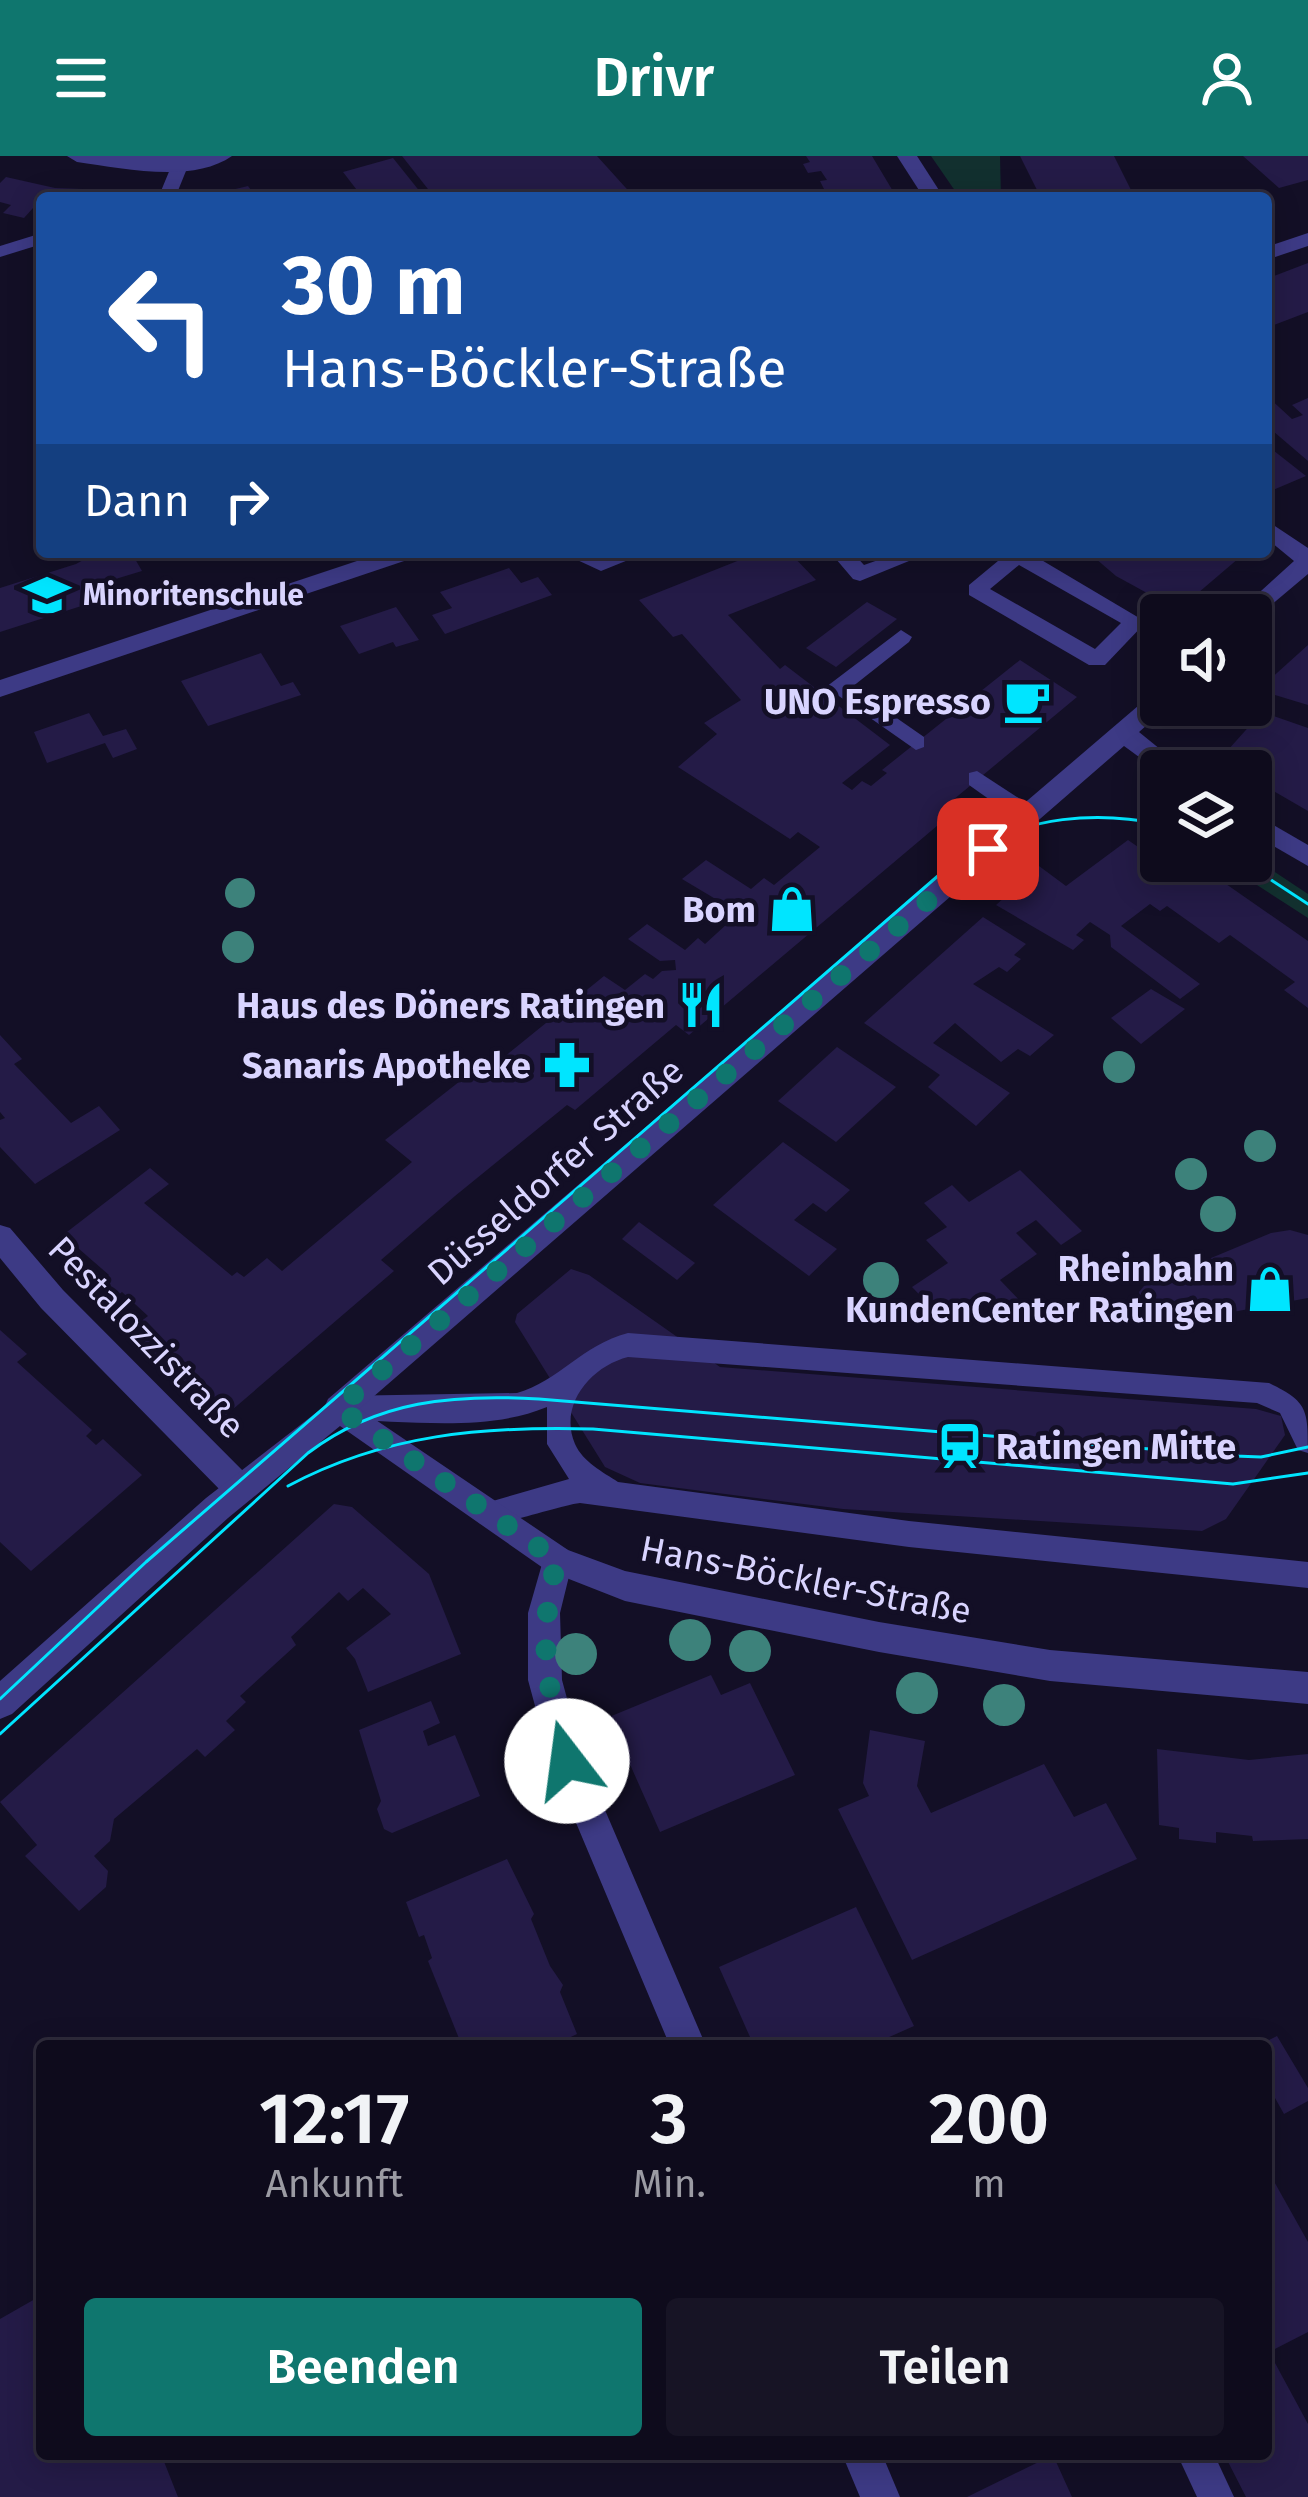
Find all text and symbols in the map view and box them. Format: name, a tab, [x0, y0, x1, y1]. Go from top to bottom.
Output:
icon: menu	[48, 45, 114, 111]
icon: person	[1194, 45, 1260, 111]
text: Drivr	[594, 46, 714, 110]
text: 30 m	[282, 235, 466, 336]
icon: left	[84, 240, 240, 396]
text: Hans-Böckler-Straße	[282, 337, 786, 401]
icon: right	[214, 468, 280, 534]
text: Dann	[84, 474, 190, 528]
school or university icon: Minoritenschule	[22, 570, 72, 620]
place label: Minoritenschule	[83, 577, 304, 613]
map controls	[1140, 594, 1272, 882]
button: sound	[1140, 594, 1272, 726]
cafe icon: UNO Espresso	[1002, 676, 1052, 726]
place label: UNO Espresso	[764, 680, 991, 724]
button: layers	[1140, 750, 1272, 882]
pin	[937, 798, 1039, 900]
icon: arrive	[955, 816, 1021, 882]
shop icon: Bom	[767, 884, 817, 934]
place label: Bom	[682, 888, 756, 932]
restaurant icon: Haus des Döners Ratingen	[676, 980, 726, 1030]
place label: Haus des Döners Ratingen	[236, 984, 665, 1028]
pharmacy icon: Sanaris Apotheke	[542, 1040, 592, 1090]
place label: Sanaris Apotheke	[242, 1044, 531, 1088]
street label: Düsseldorfer Straße	[419, 1049, 693, 1295]
street label: Pestalozzistraße	[39, 1227, 254, 1448]
place label: Rheinbahn KundenCenter Ratingen	[845, 1247, 1234, 1332]
shop icon: Rheinbahn KundenCenter Ratingen	[1245, 1264, 1295, 1314]
station icon: Ratingen Mitte	[935, 1421, 985, 1471]
place label: Ratingen Mitte	[996, 1425, 1236, 1469]
street label: Hans-Böckler-Straße	[637, 1526, 975, 1634]
position arrow	[504, 1698, 630, 1824]
text: 12:17	[259, 2076, 409, 2162]
text: 3	[651, 2076, 688, 2162]
text: 200	[929, 2076, 1049, 2162]
text: Ankunft	[265, 2161, 403, 2207]
text: Min.	[632, 2161, 706, 2207]
text: m	[972, 2161, 1006, 2207]
button: Beenden	[84, 2298, 642, 2436]
button: Teilen	[666, 2298, 1224, 2436]

